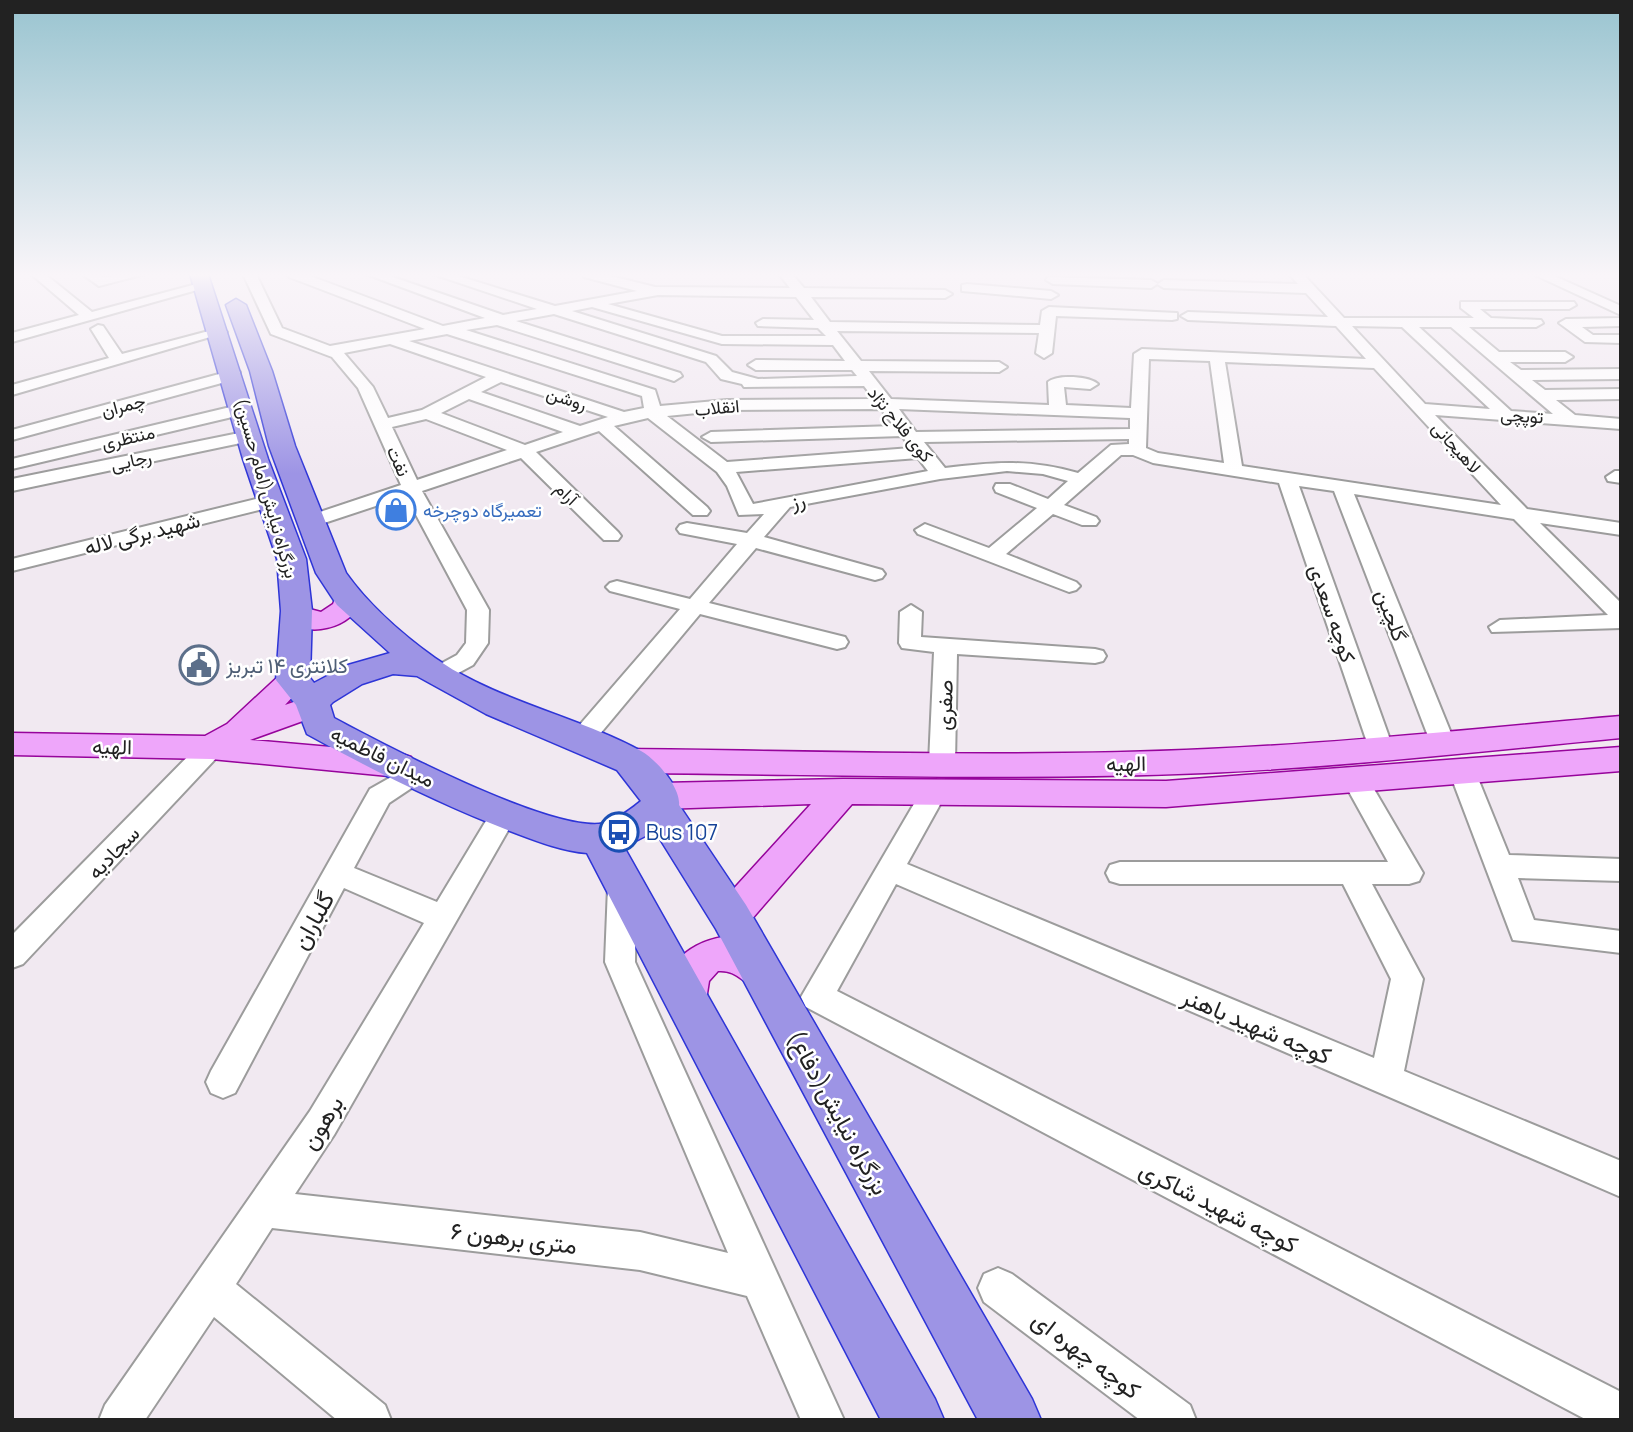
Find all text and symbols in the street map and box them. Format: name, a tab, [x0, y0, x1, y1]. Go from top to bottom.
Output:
street label: روشن	[544, 380, 590, 416]
street label: کوی فلاح نژاد	[862, 381, 939, 468]
street label: چمران	[98, 388, 148, 423]
street label: انقلاب	[694, 393, 740, 421]
street label: بزرگراه نیایش(امام حسین)	[229, 395, 304, 581]
street label: توپچی	[1500, 402, 1544, 429]
street label: لاهیجانی	[1427, 416, 1487, 478]
street label: منتظری	[99, 419, 157, 455]
street label: نفت	[382, 442, 416, 480]
street label: رجایی	[108, 444, 154, 476]
street label: آرام	[549, 476, 585, 512]
street label: رز	[787, 485, 808, 516]
shop icon: تعمیرگاه دوچرخه	[375, 489, 417, 531]
place label: تعمیرگاه دوچرخه	[423, 498, 542, 523]
street label: شهید برگی لاله	[81, 505, 203, 561]
street label: کوچه سعدی	[1302, 560, 1363, 666]
street label: گلچین	[1368, 585, 1415, 645]
public building icon: کلانتری ۱۴ تبریز	[178, 644, 220, 686]
place label: کلانتری ۱۴ تبریز	[225, 651, 348, 679]
street label: صفری	[929, 679, 959, 731]
street label: میدان فاطمیه	[326, 719, 440, 793]
street label: الهیه	[92, 732, 132, 760]
street label: الهیه	[1106, 749, 1146, 777]
bus stop icon: Bus 107	[598, 811, 640, 853]
place label: Bus 107	[646, 818, 718, 846]
street label: سجادیه	[81, 819, 145, 885]
street label: گلباران	[283, 885, 341, 955]
street label: کوچه شهید باهنر	[1176, 978, 1337, 1072]
street label: بزرگراه نیایش(دفاع)	[779, 1024, 898, 1201]
street label: برهون	[292, 1089, 350, 1155]
street label: کوچه شهید شاکری	[1134, 1152, 1304, 1261]
street label: ۶ متری برهون	[449, 1213, 579, 1261]
street label: کوچه چهره ای	[1025, 1302, 1148, 1407]

